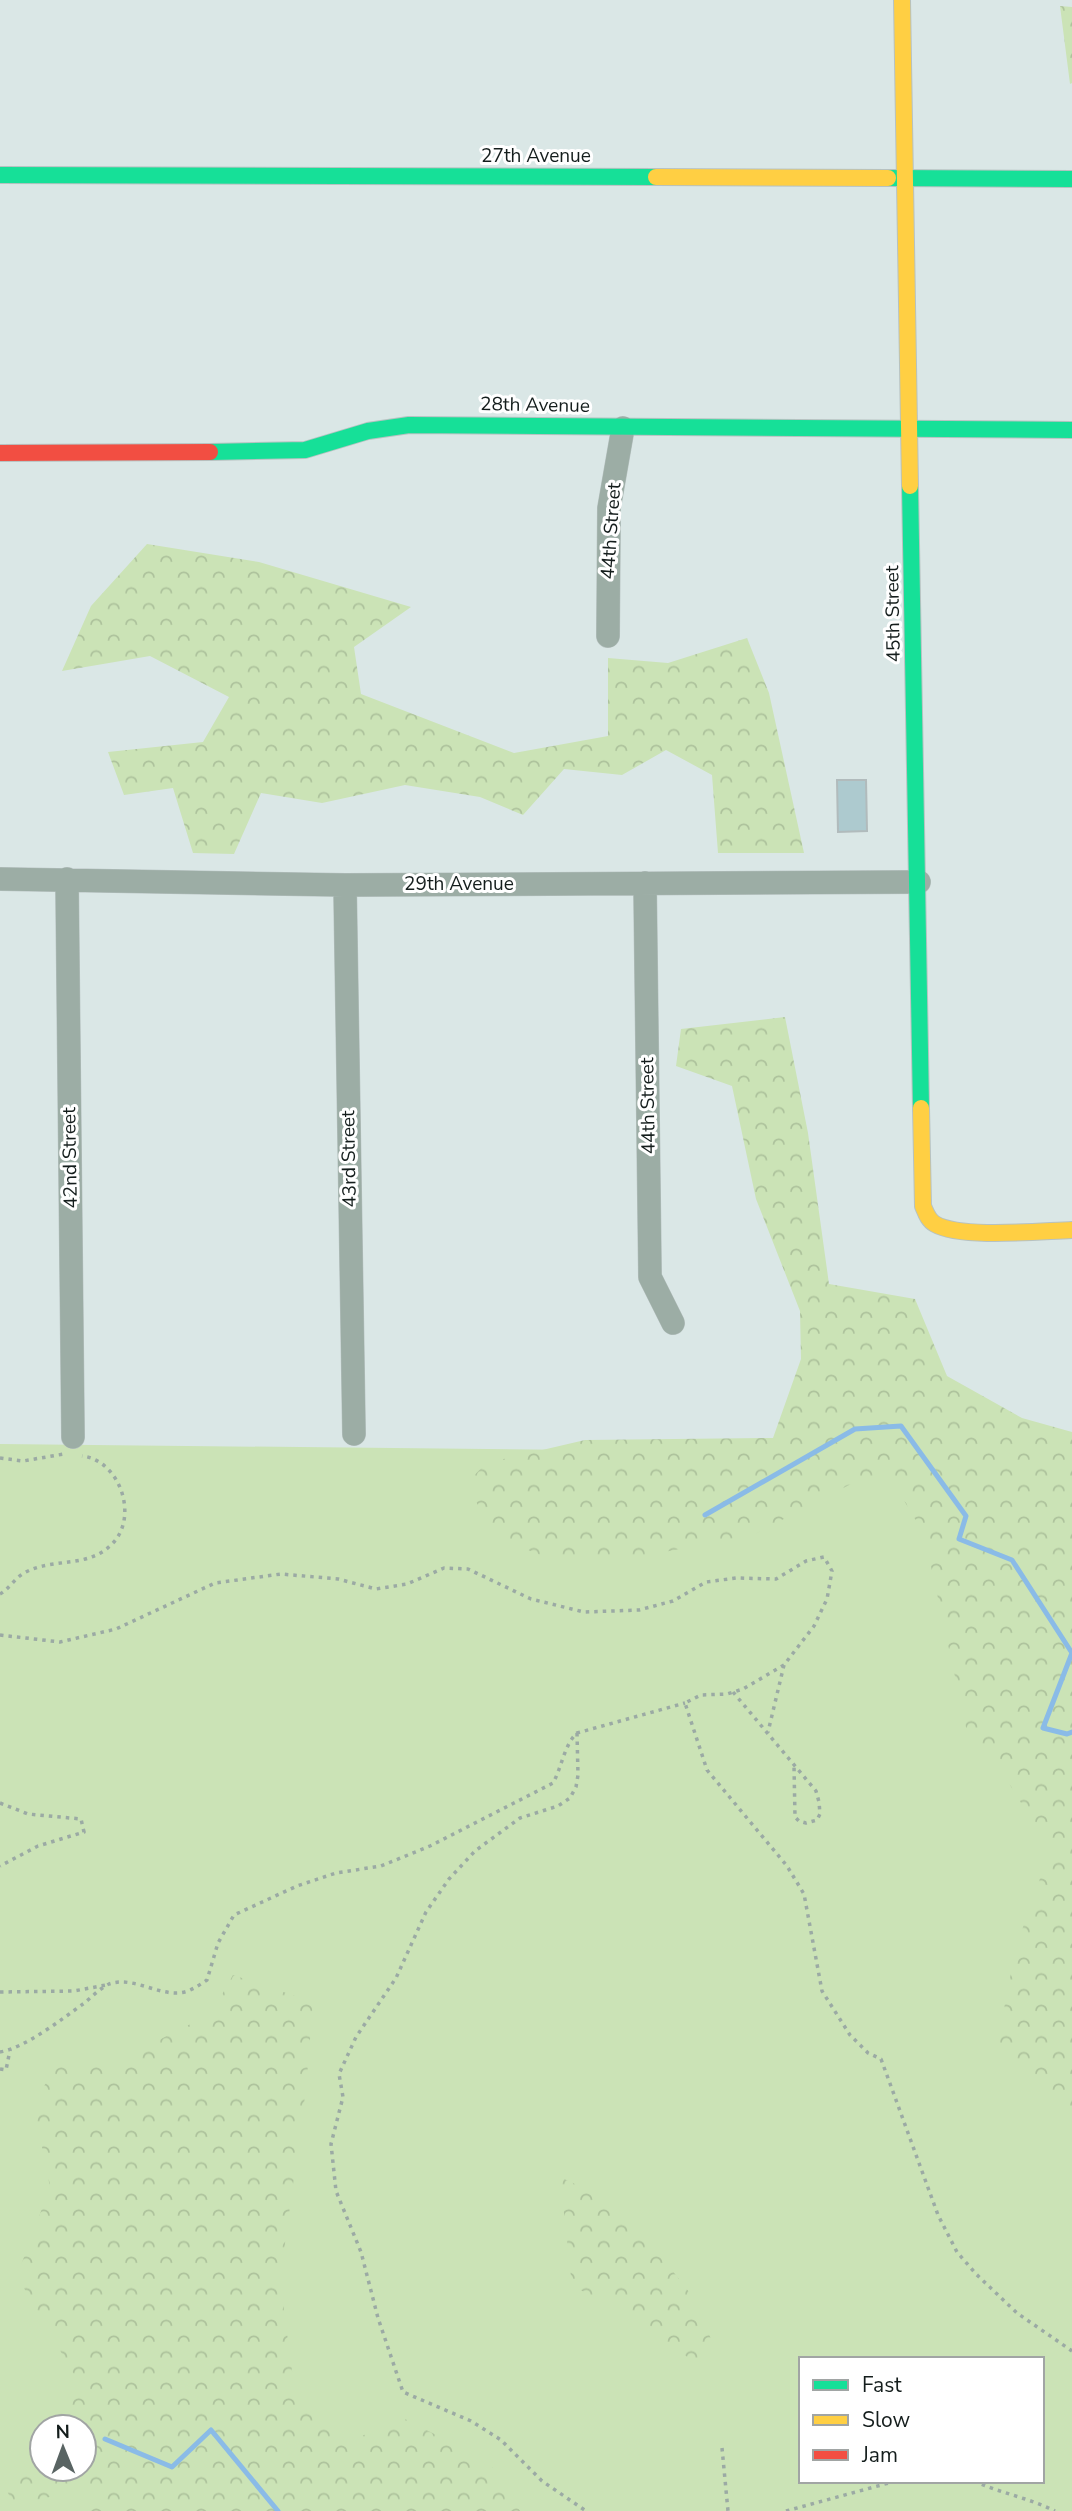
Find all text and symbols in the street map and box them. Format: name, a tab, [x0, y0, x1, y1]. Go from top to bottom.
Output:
street label: 27th Avenue	[481, 143, 591, 169]
street label: 28th Avenue	[480, 391, 590, 419]
street label: 44th Street	[595, 481, 627, 580]
street label: 45th Street	[879, 565, 907, 663]
street label: 29th Avenue	[404, 871, 514, 897]
street label: 44th Street	[634, 1057, 662, 1155]
street label: 42nd Street	[56, 1107, 84, 1209]
street label: 43rd Street	[335, 1110, 363, 1208]
legend	[799, 2357, 1044, 2483]
text: Fast	[862, 2371, 902, 2399]
text: Slow	[862, 2406, 911, 2434]
north arrow	[28, 2413, 98, 2483]
text: N	[55, 2419, 70, 2445]
text: Jam	[861, 2441, 898, 2469]

